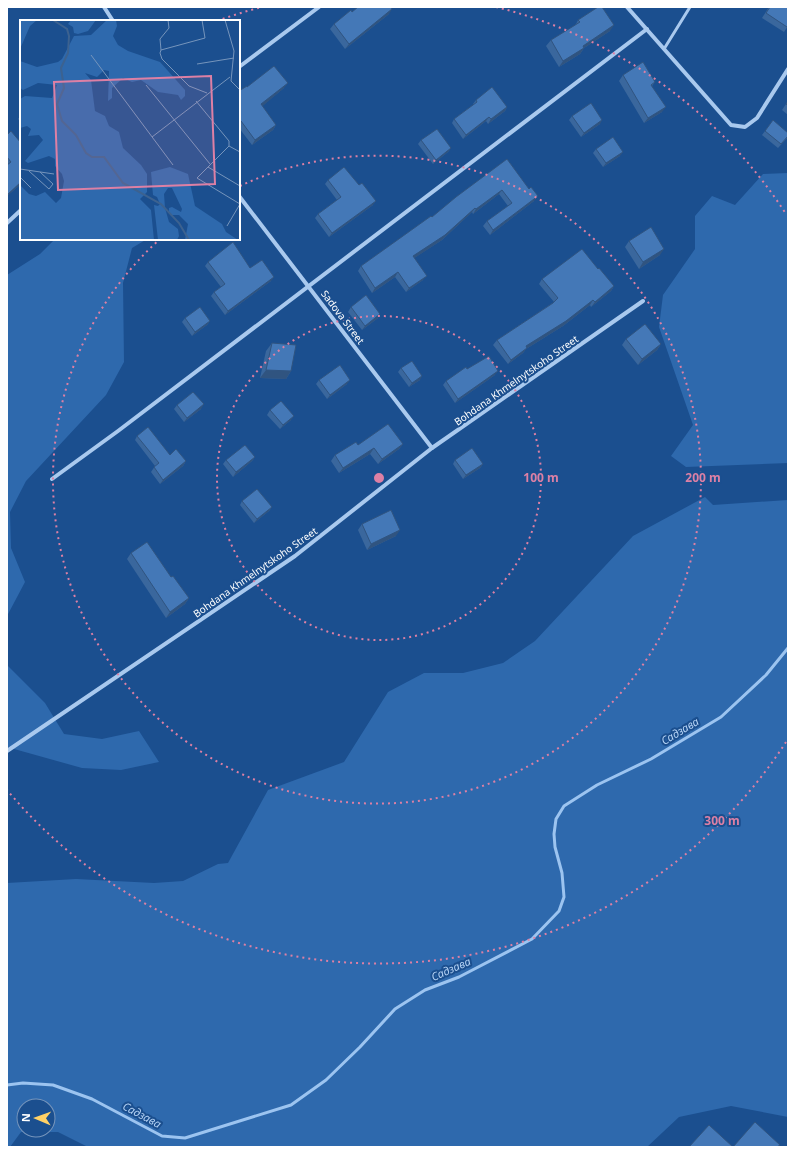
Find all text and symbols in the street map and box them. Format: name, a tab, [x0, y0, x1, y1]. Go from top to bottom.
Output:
inset map	[20, 20, 240, 240]
street label: Sadova Street	[318, 287, 368, 347]
street label: Bohdana Khmelnytskoho Street	[451, 331, 581, 428]
text: 100 m	[523, 469, 559, 486]
text: 200 m	[685, 469, 721, 486]
centre of rings	[372, 471, 386, 485]
street label: Bohdana Khmelnytskoho Street	[190, 523, 320, 620]
water label: Садзава	[658, 713, 701, 748]
text: 300 m	[704, 812, 740, 829]
water label: Садзава	[429, 953, 473, 984]
north arrow	[16, 1098, 56, 1138]
water label: Садзава	[120, 1098, 164, 1131]
text: N	[18, 1113, 33, 1122]

